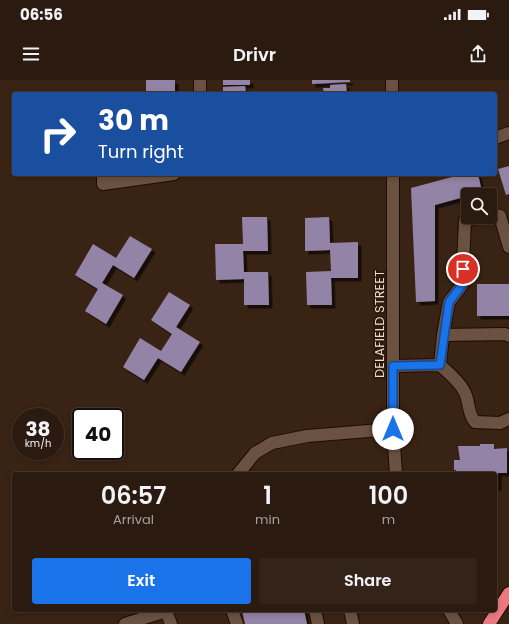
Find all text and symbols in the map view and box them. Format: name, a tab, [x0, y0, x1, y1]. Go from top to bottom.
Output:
text: 06:56	[20, 4, 63, 25]
text: Drivr	[233, 42, 276, 67]
icon: menu	[20, 43, 42, 65]
icon: share	[467, 43, 489, 65]
text: 30 m	[98, 101, 169, 140]
icon: right	[32, 108, 84, 160]
text: Turn right	[98, 139, 184, 164]
map controls	[461, 188, 497, 224]
button: search	[461, 188, 497, 224]
pin	[446, 252, 480, 286]
icon: arrive	[452, 258, 474, 280]
street label: DELAFIELD STREET	[370, 270, 389, 378]
speed limit sign: 40	[72, 408, 124, 460]
position arrow	[372, 408, 414, 450]
text: 38	[25, 415, 51, 443]
text: km/h	[25, 436, 51, 451]
text: 06:57	[101, 479, 166, 512]
text: 1	[263, 479, 272, 512]
text: 100	[369, 479, 408, 512]
text: Arrival	[113, 510, 154, 529]
text: min	[255, 510, 280, 529]
text: m	[382, 510, 395, 529]
button: Exit	[32, 558, 251, 604]
button: Share	[259, 558, 477, 604]

